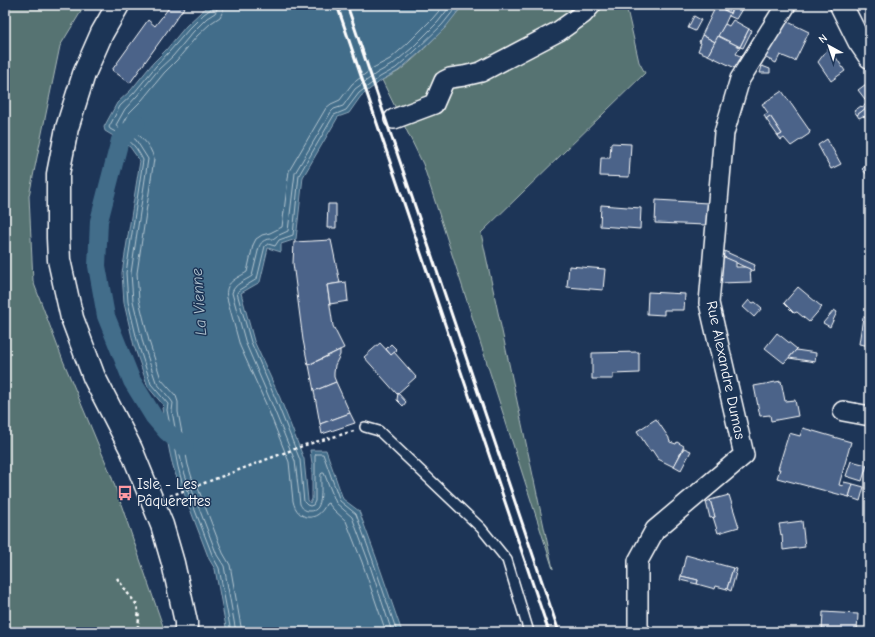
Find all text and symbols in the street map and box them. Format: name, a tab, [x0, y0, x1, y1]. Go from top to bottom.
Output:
north arrow	[809, 26, 849, 66]
text: N	[816, 31, 830, 46]
water label: La Vienne	[188, 268, 210, 336]
street label: Rue Alexandre Dumas	[703, 299, 749, 441]
place label: Isle - Les Pâquerettes	[137, 475, 211, 510]
bus stop icon: Isle - Les Pâquerettes	[116, 484, 134, 502]

